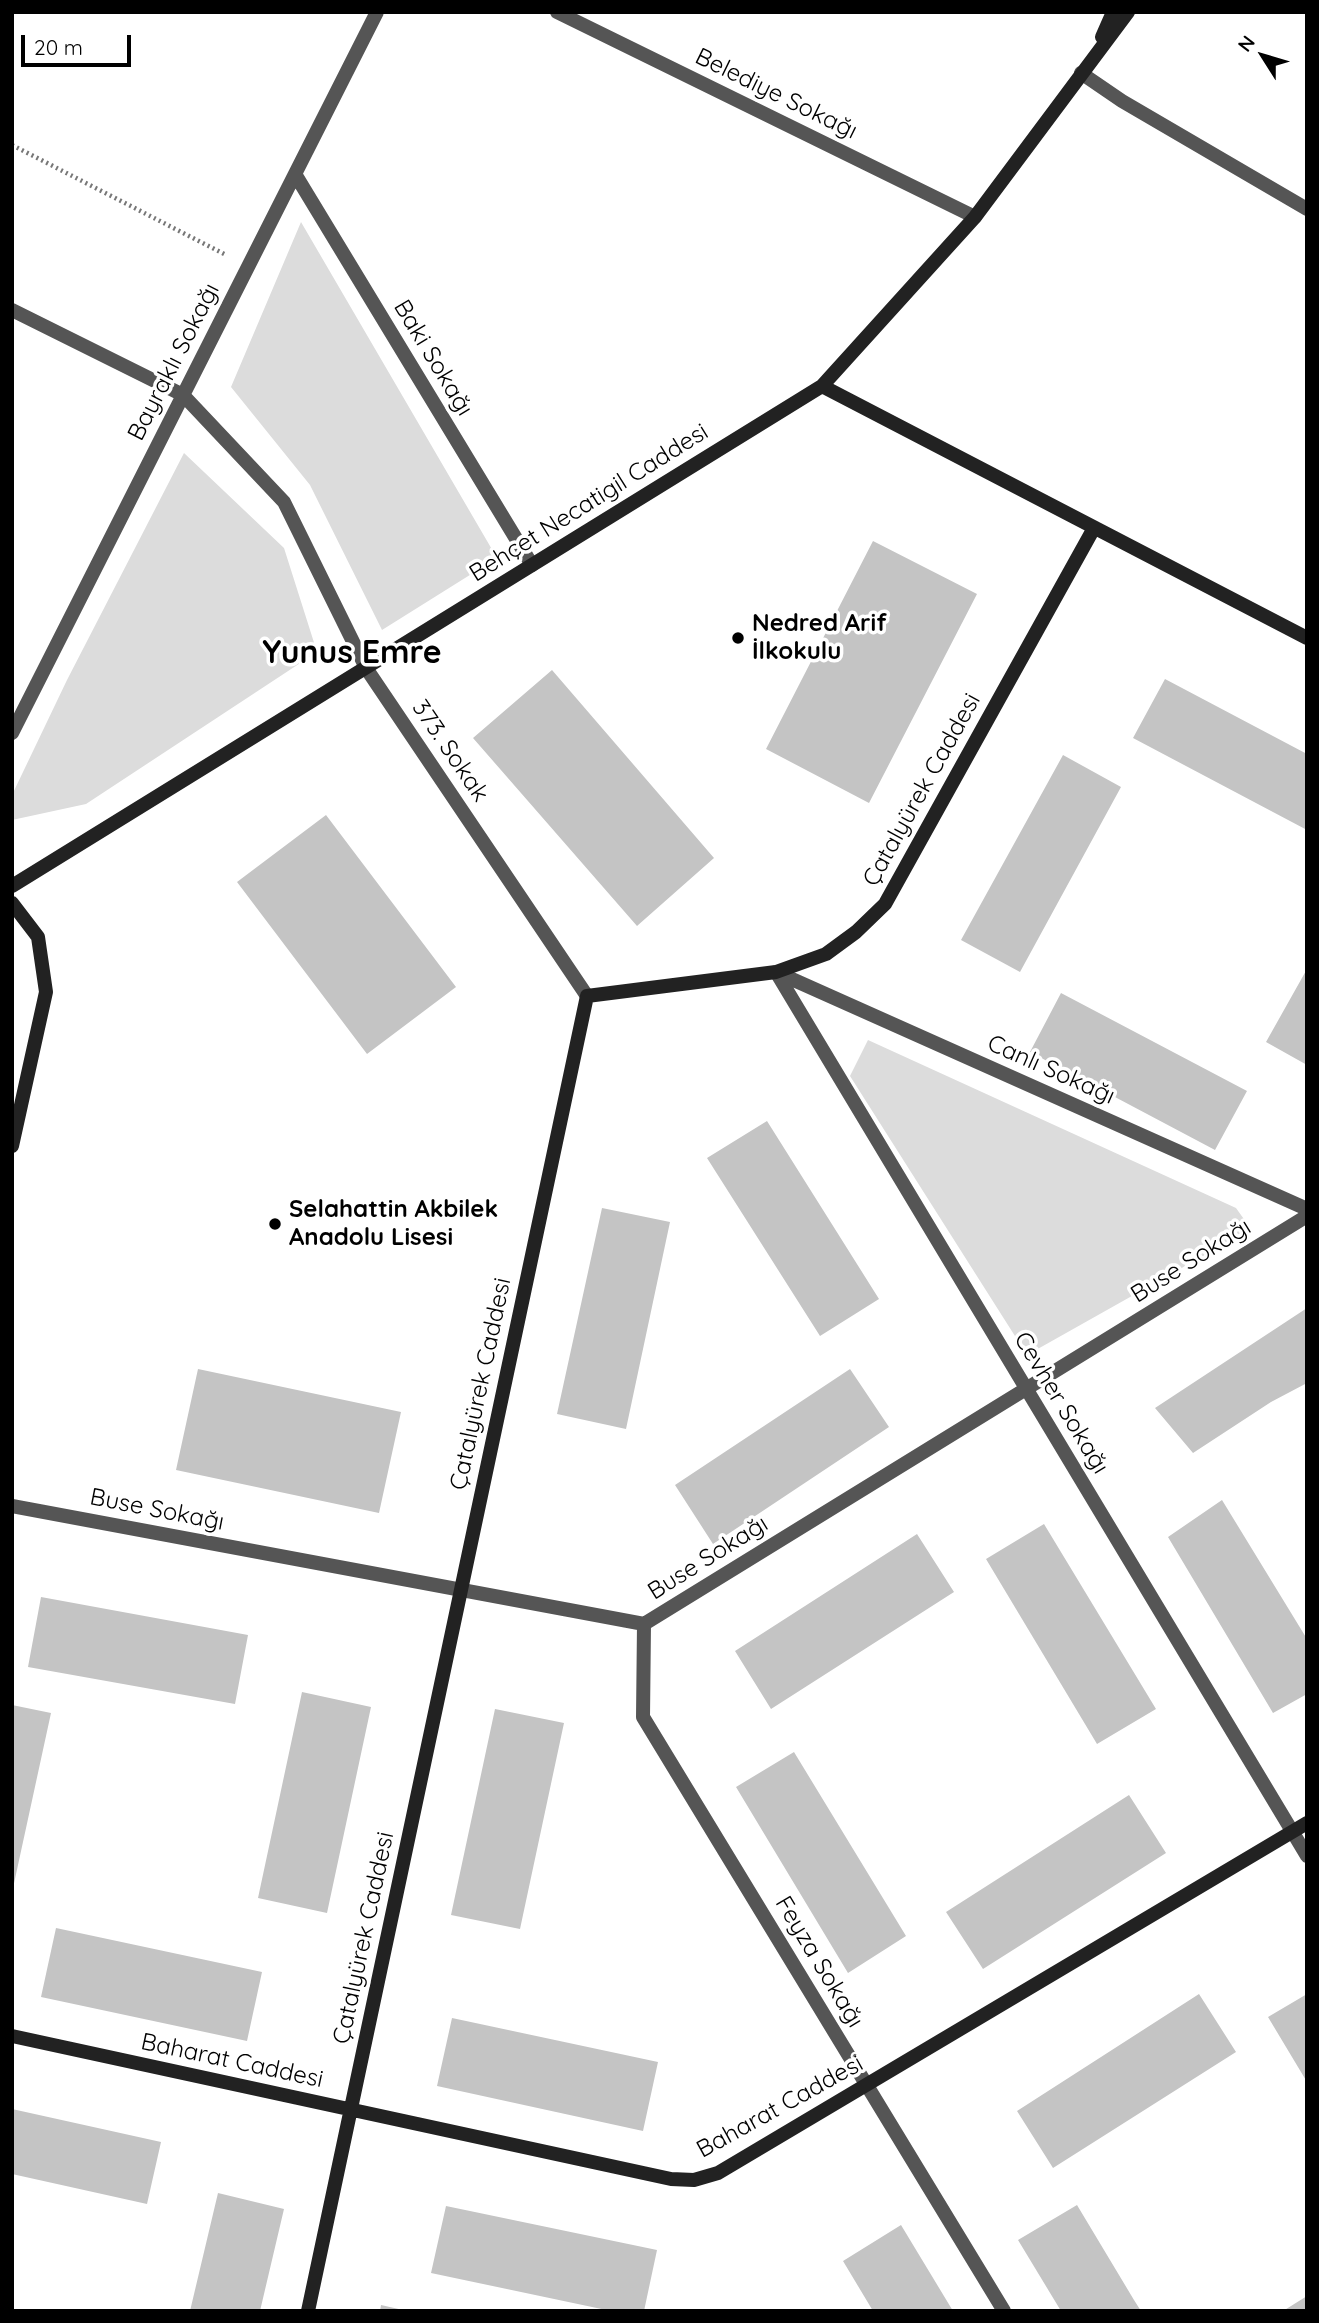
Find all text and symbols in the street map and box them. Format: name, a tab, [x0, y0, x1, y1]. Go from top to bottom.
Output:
scale bar	[24, 21, 135, 65]
north arrow	[1228, 21, 1298, 91]
text: N	[1232, 31, 1260, 56]
text: 20 m	[34, 34, 83, 60]
street label: Belediye Sokağı	[690, 42, 862, 146]
street label: Bayraklı Sokağı	[122, 279, 226, 445]
street label: Baki Sokağı	[387, 295, 479, 421]
street label: Behçet Necatigil Caddesi	[464, 418, 714, 588]
place label: Nedred Arif İlkokulu	[752, 610, 887, 666]
marker: Nedred Arif İlkokulu	[730, 630, 746, 646]
district label: Yunus Emre	[262, 634, 442, 672]
street label: Çatalyürek Caddesi	[857, 688, 987, 892]
street label: 373. Sokak	[405, 695, 495, 807]
street label: Canlı Sokağı	[983, 1029, 1119, 1111]
place label: Selahattin Akbilek Anadolu Lisesi	[289, 1196, 498, 1252]
street label: Buse Sokağı	[1126, 1213, 1256, 1309]
marker: Selahattin Akbilek Anadolu Lisesi	[267, 1216, 283, 1232]
street label: Çatalyürek Caddesi	[444, 1275, 518, 1493]
street label: Cevher Sokağı	[1007, 1327, 1115, 1479]
street label: Buse Sokağı	[87, 1483, 227, 1537]
street label: Buse Sokağı	[643, 1510, 773, 1606]
street label: Çatalyürek Caddesi	[327, 1829, 401, 2047]
street label: Feyza Sokağı	[768, 1891, 870, 2033]
street label: Baharat Caddesi	[138, 2028, 326, 2094]
street label: Baharat Caddesi	[692, 2049, 868, 2165]

